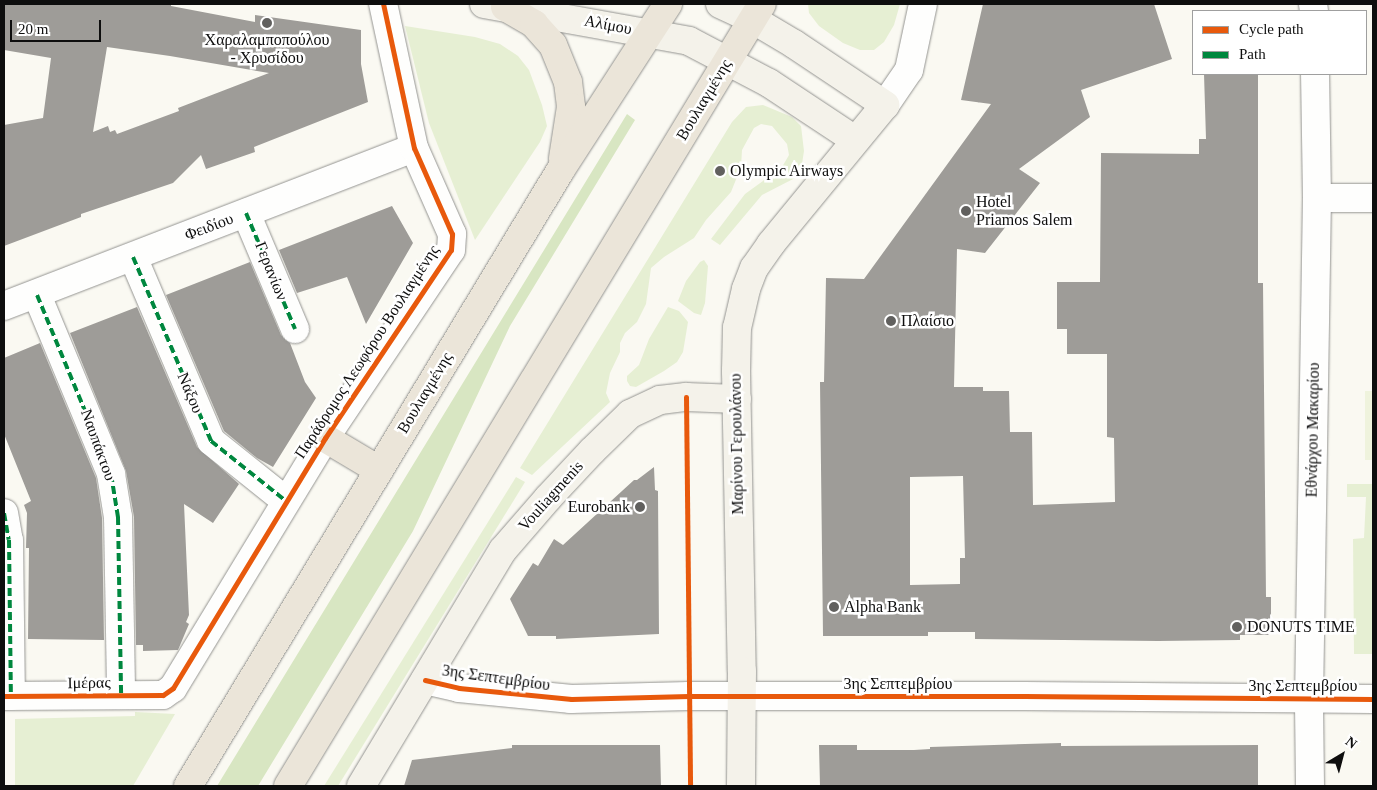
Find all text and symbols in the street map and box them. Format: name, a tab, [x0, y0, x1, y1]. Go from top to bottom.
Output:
scale bar	[12, 10, 104, 42]
legend	[1192, 10, 1367, 75]
street label: Αλίμου	[583, 11, 633, 39]
marker: Χαραλαμποπούλου - Χρυσίδου	[261, 17, 273, 29]
text: 20 m	[18, 21, 48, 37]
text: Cycle path	[1239, 21, 1304, 37]
place label: Χαραλαμποπούλου - Χρυσίδου	[205, 30, 329, 68]
text: Path	[1239, 46, 1266, 62]
street label: Βουλιαγμένης	[672, 56, 736, 144]
place label: Olympic Airways	[730, 161, 844, 181]
marker: Olympic Airways	[714, 165, 726, 177]
place label: Hotel Priamos Salem	[976, 192, 1072, 230]
marker: Hotel Priamos Salem	[960, 205, 972, 217]
street label: Φειδίου	[182, 209, 236, 245]
street label: Γερανίων	[251, 239, 291, 303]
street label: Παράδρομος Λεωφόρου Βουλιαγμένης	[290, 241, 444, 463]
place label: Πλαίσιο	[901, 311, 954, 331]
marker: Πλαίσιο	[885, 315, 897, 327]
street label: Βουλιαγμένης	[393, 349, 457, 437]
street label: Εθνάρχου Μακαρίου	[1302, 362, 1324, 498]
street label: Νάξου	[173, 370, 207, 416]
street label: Μαρίνου Γερουλάνου	[726, 373, 748, 515]
street label: Ναυπάκτου	[76, 407, 120, 483]
street label: Vouliagmenis	[515, 457, 587, 535]
place label: Eurobank	[568, 497, 630, 517]
marker: Eurobank	[634, 501, 646, 513]
place label: Alpha Bank	[844, 597, 921, 617]
marker: Alpha Bank	[828, 601, 840, 613]
place label: DONUTS TIME	[1247, 617, 1355, 637]
marker: DONUTS TIME	[1231, 621, 1243, 633]
street label: 3ης Σεπτεμβρίου	[441, 661, 551, 695]
street label: Ιμέρας	[67, 673, 111, 693]
street label: 3ης Σεπτεμβρίου	[844, 674, 952, 694]
street label: 3ης Σεπτεμβρίου	[1249, 676, 1357, 696]
north arrow	[1317, 730, 1367, 780]
text: N	[1343, 734, 1360, 752]

